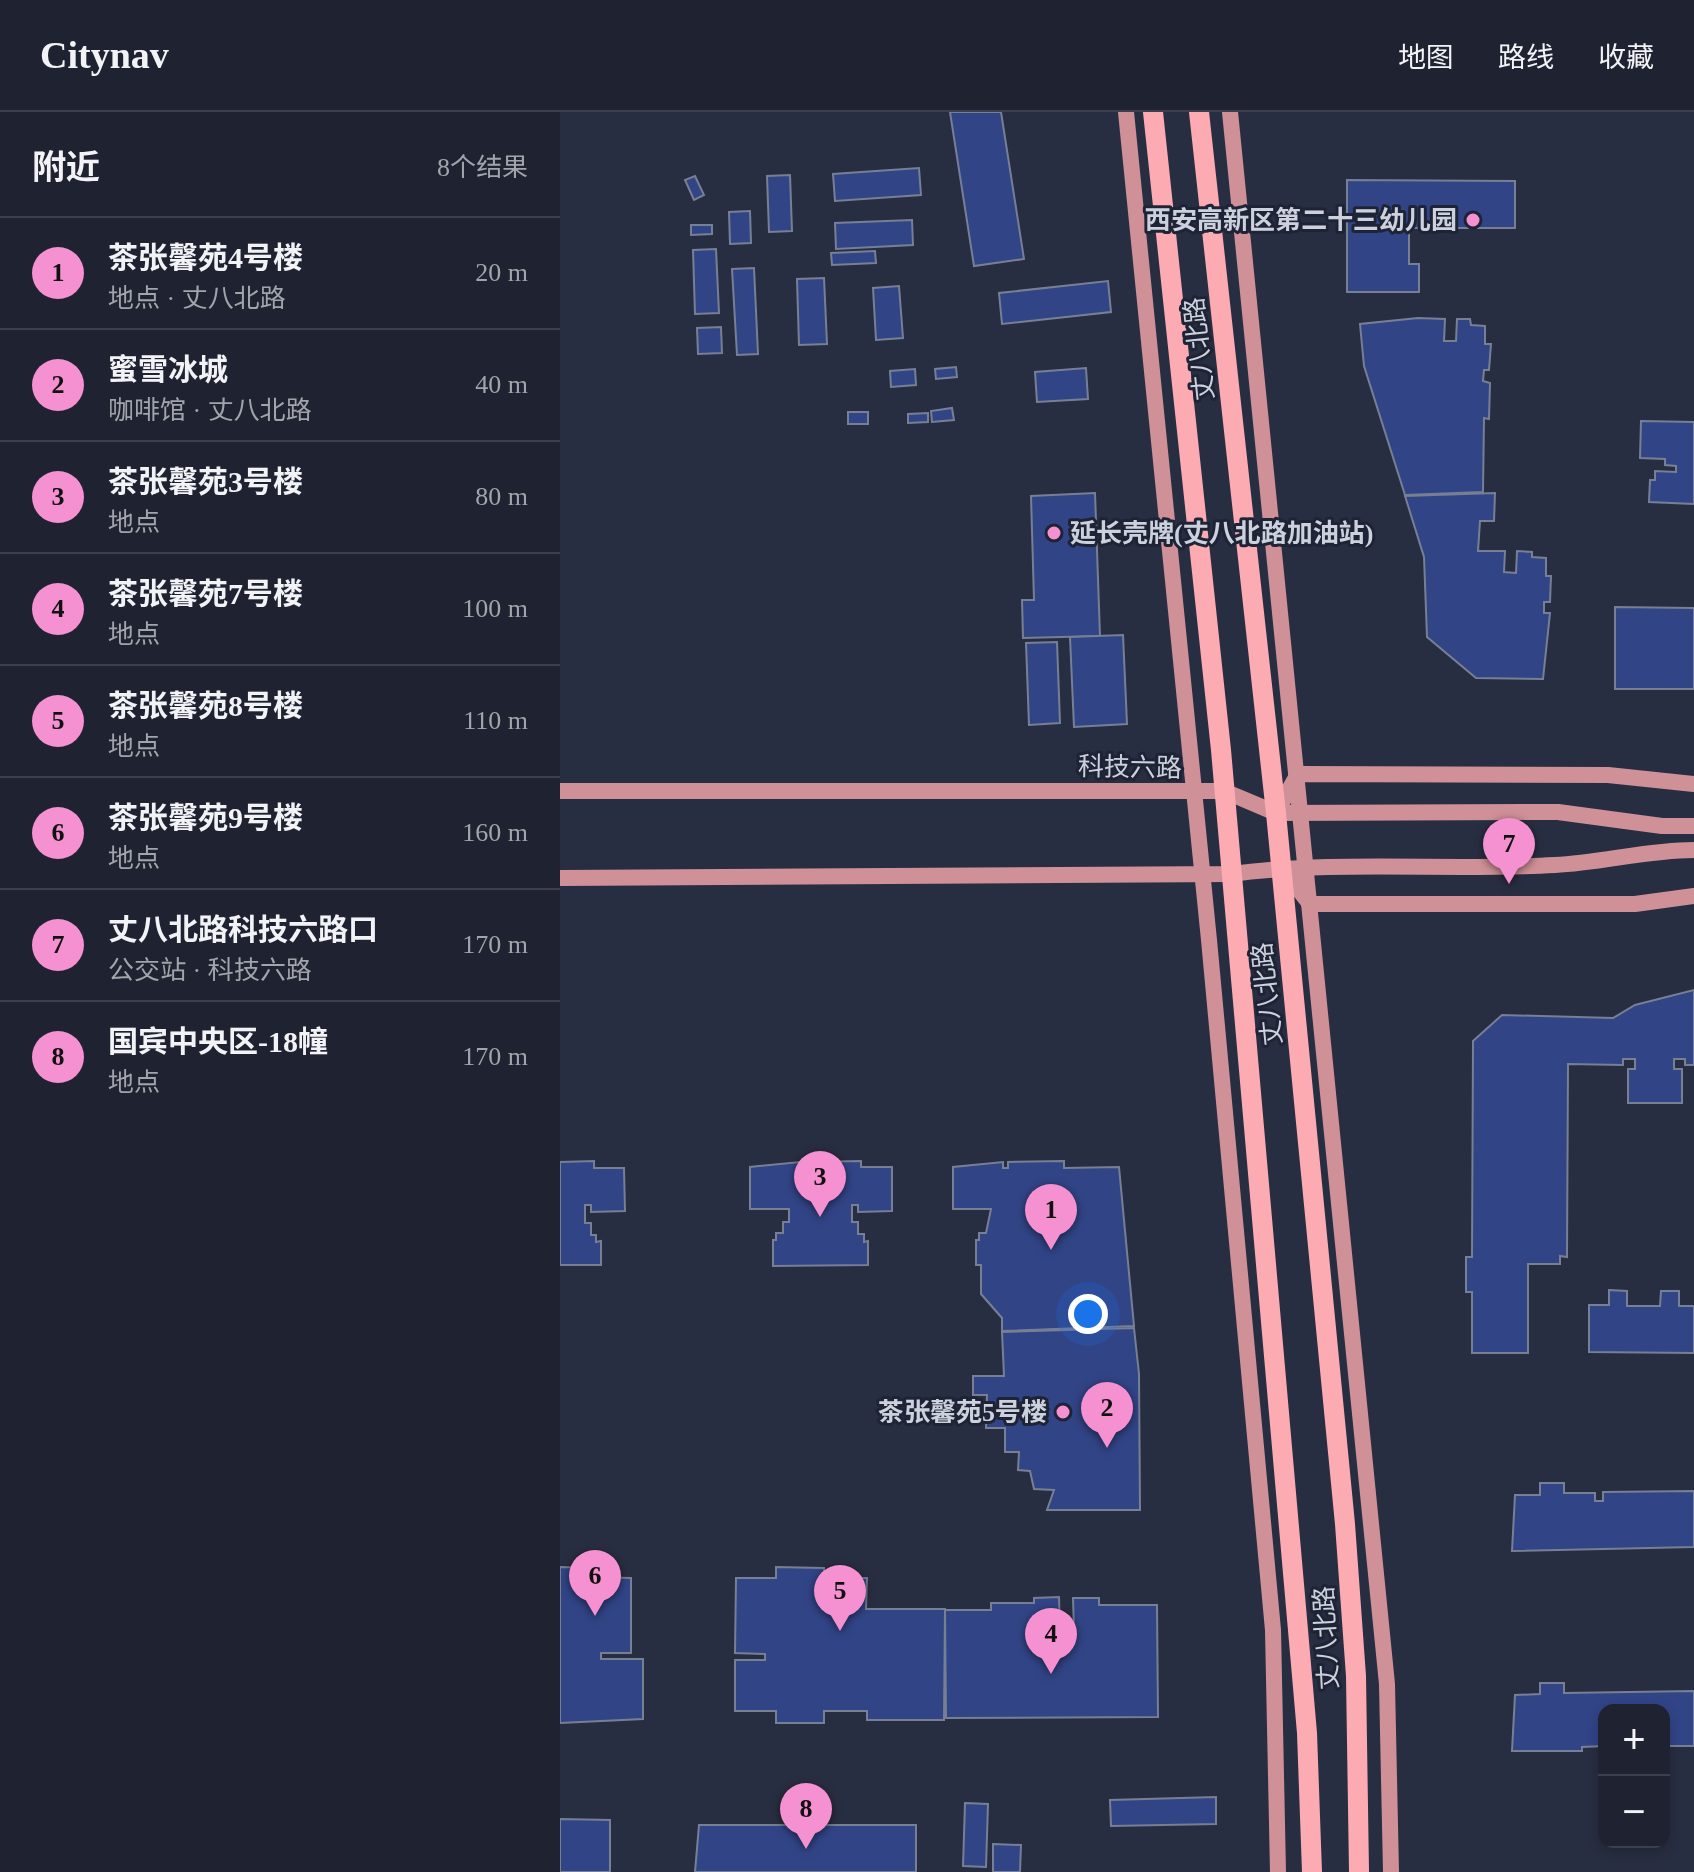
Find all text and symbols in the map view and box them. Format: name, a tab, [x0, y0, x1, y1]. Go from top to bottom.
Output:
text: Citynav	[40, 34, 169, 76]
text: 地图	[1398, 42, 1454, 73]
text: 路线	[1498, 42, 1554, 73]
text: 收藏	[1598, 42, 1654, 73]
text: 附近	[32, 149, 100, 186]
text: 8个结果	[437, 153, 528, 182]
place label: 西安高新区第二十三幼儿园	[1145, 206, 1457, 235]
marker: 西安高新区第二十三幼儿园	[1464, 211, 1482, 229]
text: 茶张馨苑4号楼	[108, 241, 303, 274]
text: 1	[52, 258, 65, 287]
text: 20 m	[475, 258, 528, 287]
text: 地点 · 丈八北路	[108, 284, 286, 313]
street label: 丈八北路	[1180, 296, 1219, 402]
text: 蜜雪冰城	[108, 353, 228, 386]
text: 2	[52, 370, 65, 399]
text: 40 m	[475, 370, 528, 399]
text: 咖啡馆 · 丈八北路	[108, 396, 312, 425]
text: 茶张馨苑3号楼	[108, 465, 303, 498]
text: 3	[52, 482, 65, 511]
text: 80 m	[475, 482, 528, 511]
text: 地点	[108, 508, 160, 537]
place label: 延长壳牌(丈八北路加油站)	[1070, 519, 1373, 548]
marker: 延长壳牌(丈八北路加油站)	[1045, 524, 1063, 542]
text: 茶张馨苑7号楼	[108, 577, 303, 610]
text: 4	[52, 594, 65, 623]
text: 100 m	[462, 594, 528, 623]
text: 地点	[108, 620, 160, 649]
text: 茶张馨苑8号楼	[108, 689, 303, 722]
text: 5	[52, 706, 65, 735]
text: 110 m	[463, 706, 528, 735]
text: 地点	[108, 732, 160, 761]
street label: 科技六路	[1078, 752, 1182, 783]
text: 茶张馨苑9号楼	[108, 801, 303, 834]
text: 6	[52, 818, 65, 847]
text: 160 m	[462, 818, 528, 847]
pin: 7	[1483, 818, 1535, 884]
text: 地点	[108, 844, 160, 873]
text: 丈八北路科技六路口	[108, 913, 378, 946]
text: 7	[52, 930, 65, 959]
text: 170 m	[462, 930, 528, 959]
street label: 丈八北路	[1248, 941, 1287, 1047]
text: 公交站 · 科技六路	[108, 956, 312, 985]
text: 国宾中央区-18幢	[108, 1025, 328, 1058]
text: 8	[52, 1042, 65, 1071]
text: 170 m	[462, 1042, 528, 1071]
text: 地点	[108, 1068, 160, 1097]
pin: 3	[794, 1151, 846, 1217]
pin: 1	[1025, 1184, 1077, 1250]
your location	[1068, 1294, 1108, 1334]
pin: 2	[1081, 1382, 1133, 1448]
place label: 茶张馨苑5号楼	[878, 1398, 1047, 1427]
marker: 茶张馨苑5号楼	[1054, 1403, 1072, 1421]
pin: 6	[569, 1550, 621, 1616]
pin: 5	[814, 1565, 866, 1631]
street label: 丈八北路	[1309, 1585, 1344, 1691]
pin: 4	[1025, 1608, 1077, 1674]
map controls	[1598, 1704, 1670, 1848]
button: +	[1598, 1704, 1670, 1776]
button: −	[1598, 1776, 1670, 1848]
pin: 8	[780, 1783, 832, 1849]

